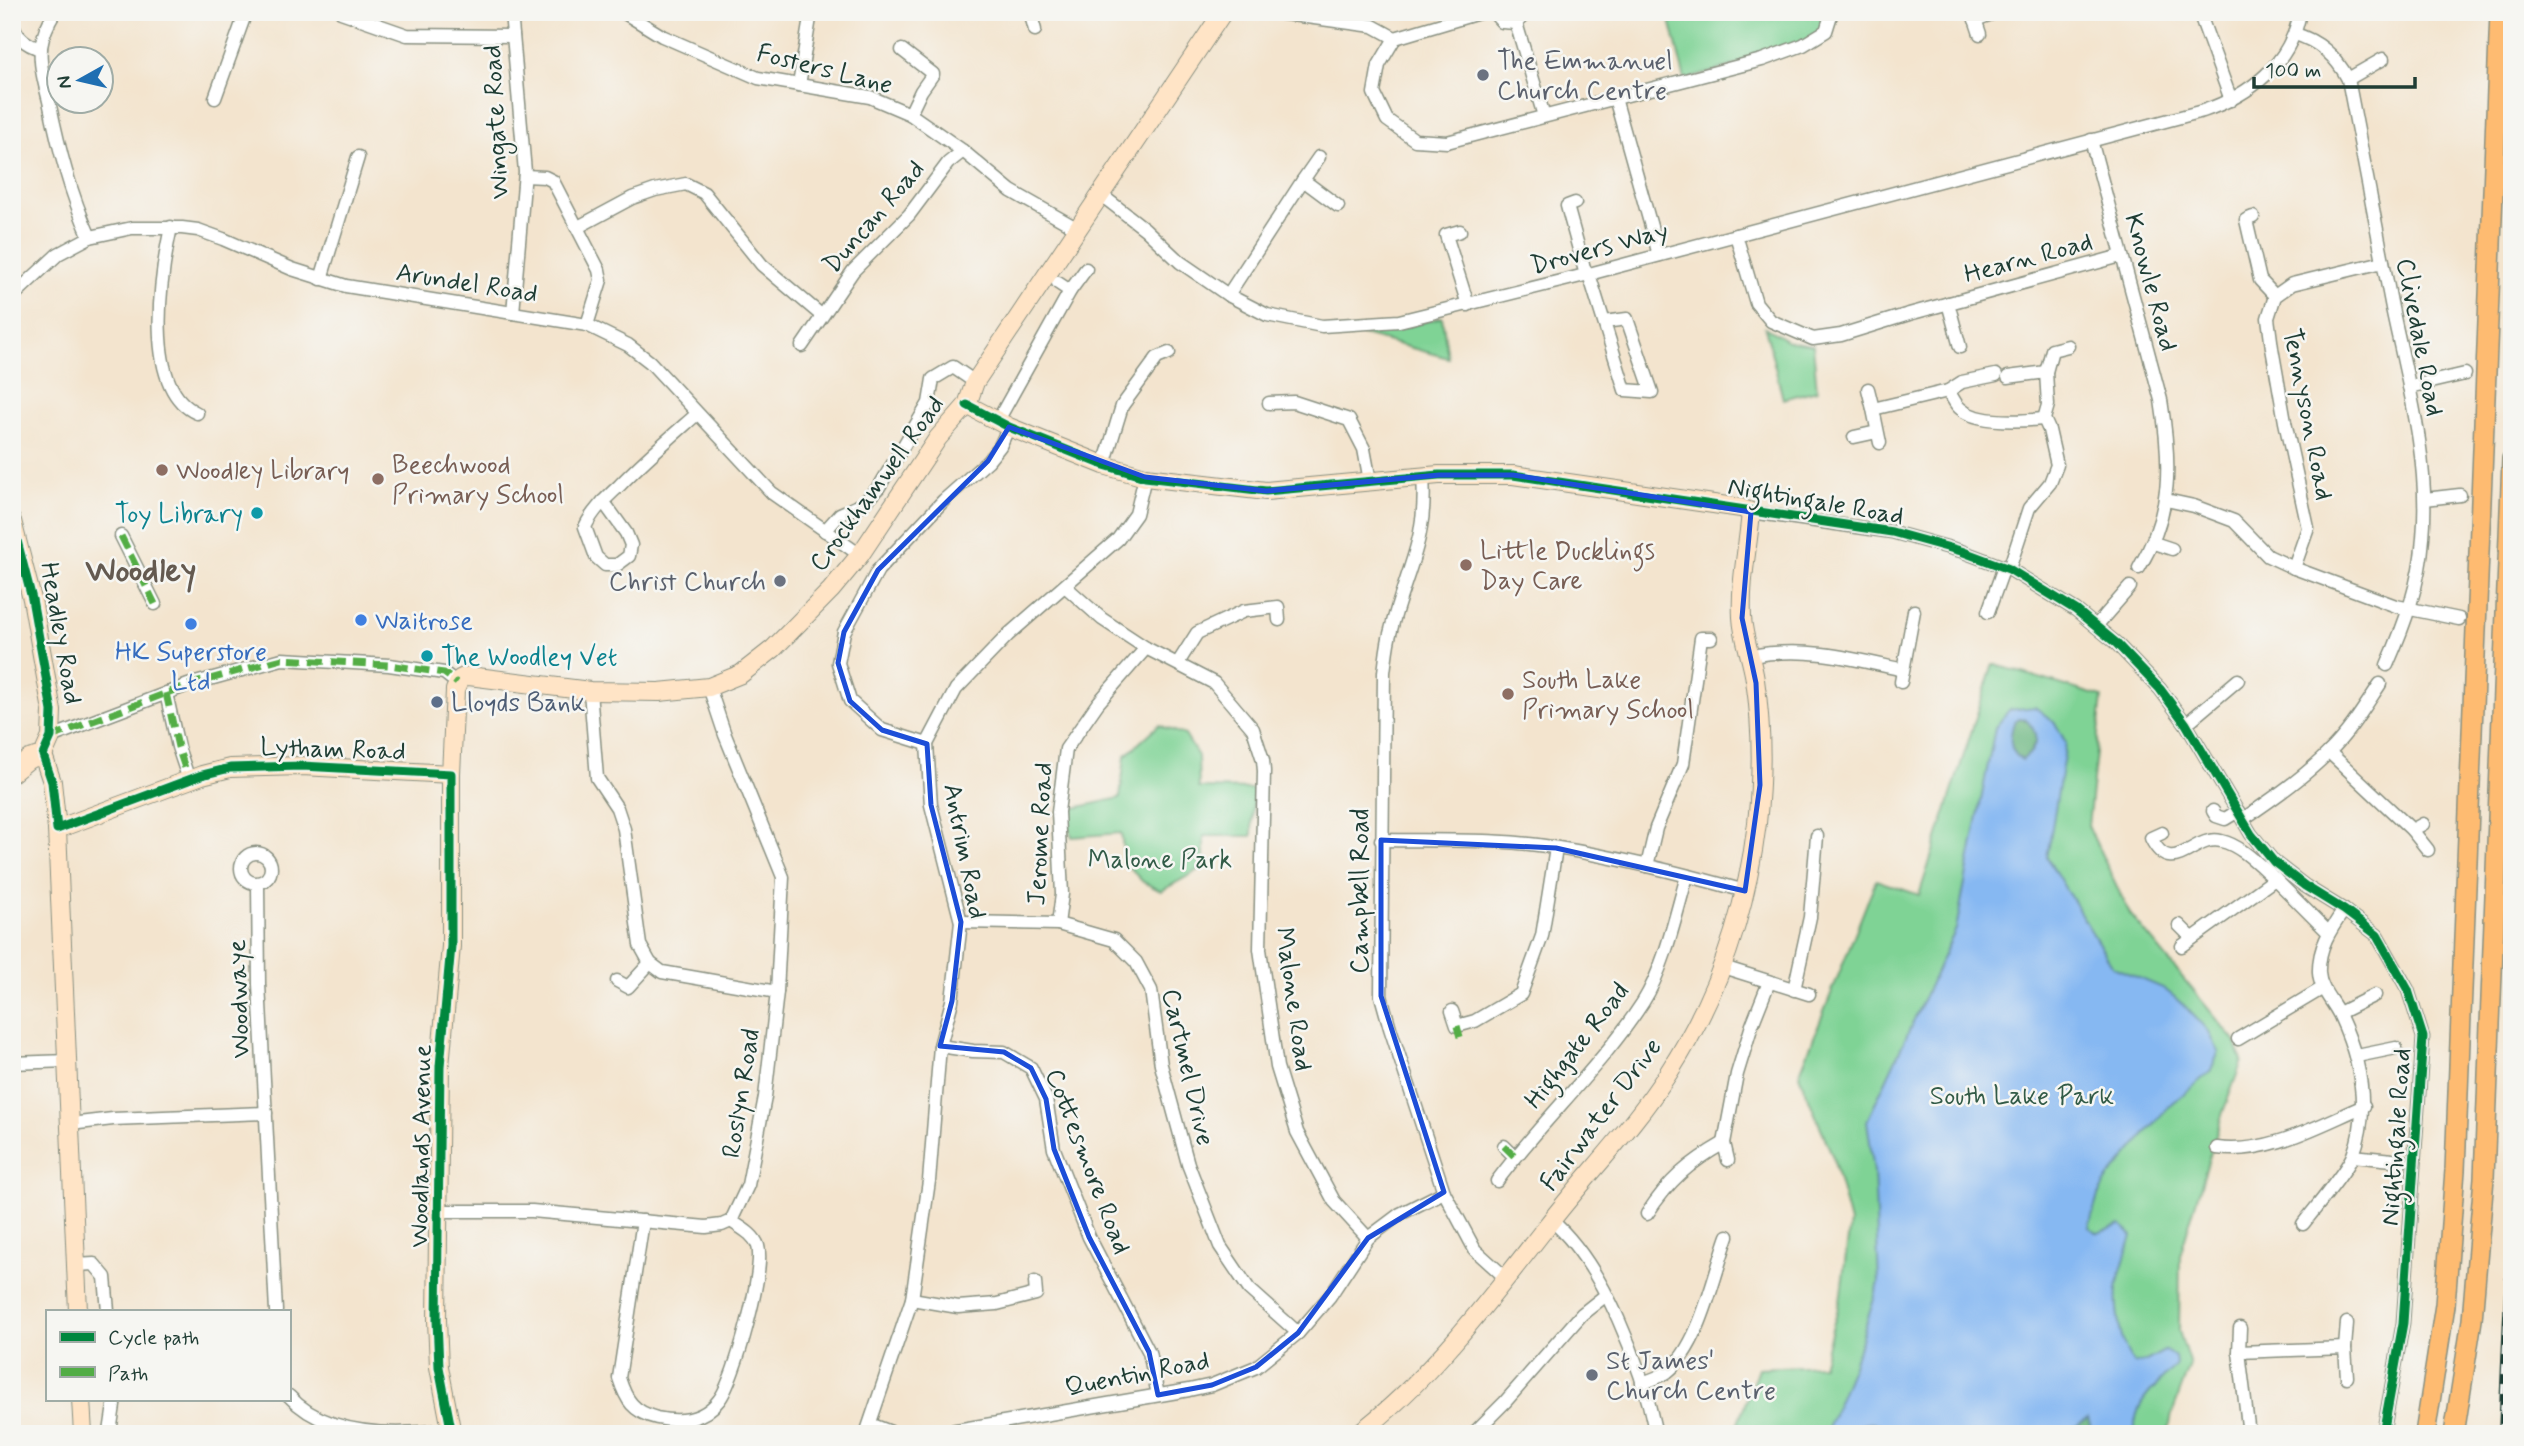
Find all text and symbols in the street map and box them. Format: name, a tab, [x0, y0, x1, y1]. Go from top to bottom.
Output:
street label: Fosters Lane	[753, 37, 896, 103]
street label: Wingate Road	[476, 44, 520, 200]
place label: The Emmanuel Church Centre	[1497, 45, 1673, 109]
north arrow	[46, 46, 116, 116]
scale bar	[2254, 46, 2416, 90]
text: 100 m	[2265, 57, 2321, 85]
marker: The Emmanuel Church Centre	[1475, 67, 1491, 83]
text: N	[51, 74, 78, 90]
street label: Duncan Road	[816, 153, 933, 281]
street label: Knowle Road	[2115, 210, 2185, 355]
street label: Drovers Way	[1527, 214, 1672, 284]
street label: Hearn Road	[1961, 225, 2096, 292]
street label: Clivedale Road	[2387, 255, 2451, 419]
street label: Arundel Road	[393, 256, 540, 312]
street label: Tennyson Road	[2274, 326, 2340, 503]
street label: Crockhamwell Road	[802, 389, 953, 579]
place label: Beechwood Primary School	[392, 449, 564, 513]
place label: Woodley Library	[176, 455, 349, 489]
marker: Woodley Library	[154, 462, 170, 478]
street label: Nightingale Road	[1724, 470, 1906, 537]
marker: Beechwood Primary School	[370, 471, 386, 487]
place label: Toy Library	[115, 498, 243, 532]
marker: Toy Library	[249, 505, 265, 521]
place label: Little Ducklings Day Care	[1480, 535, 1655, 599]
district label: Woodley	[86, 550, 196, 594]
marker: Little Ducklings Day Care	[1458, 557, 1474, 573]
street label: Headley Road	[31, 560, 89, 707]
place label: Christ Church	[609, 566, 766, 600]
marker: Christ Church	[772, 573, 788, 589]
place label: Waitrose	[375, 605, 473, 639]
marker: Waitrose	[353, 612, 369, 628]
marker: HK Superstore Ltd	[183, 616, 199, 632]
place label: HK Superstore Ltd	[115, 636, 267, 700]
place label: The Woodley Vet	[441, 641, 618, 675]
marker: The Woodley Vet	[419, 648, 435, 664]
place label: South Lake Primary School	[1522, 664, 1694, 728]
marker: South Lake Primary School	[1500, 686, 1516, 702]
place label: Lloyds Bank	[451, 687, 586, 721]
marker: Lloyds Bank	[429, 694, 445, 710]
street label: Lytham Road	[260, 730, 406, 770]
street label: Jerome Road	[1020, 762, 1062, 907]
street label: Antrim Road	[934, 781, 994, 922]
street label: Campbell Road	[1344, 808, 1378, 974]
park label: Malone Park	[1088, 844, 1232, 878]
street label: Malone Road	[1266, 925, 1320, 1073]
street label: Woodwaye	[221, 939, 259, 1059]
street label: Highgate Road	[1517, 976, 1640, 1118]
street label: Cartmel Drive	[1152, 986, 1222, 1149]
street label: Roslyn Road	[715, 1026, 769, 1160]
street label: Fairwater Drive	[1533, 1032, 1670, 1199]
street label: Woodlands Avenue	[403, 1044, 441, 1248]
street label: Nightingale Road	[2374, 1047, 2423, 1227]
street label: Cottesmore Road	[1036, 1064, 1138, 1259]
park label: South Lake Park	[1930, 1080, 2115, 1114]
legend	[46, 1310, 290, 1400]
text: Cycle path	[108, 1324, 199, 1352]
street label: Quentin Road	[1062, 1344, 1213, 1406]
place label: St James' Church Centre	[1606, 1345, 1776, 1409]
text: Path	[108, 1360, 148, 1388]
marker: St James' Church Centre	[1584, 1367, 1600, 1383]

